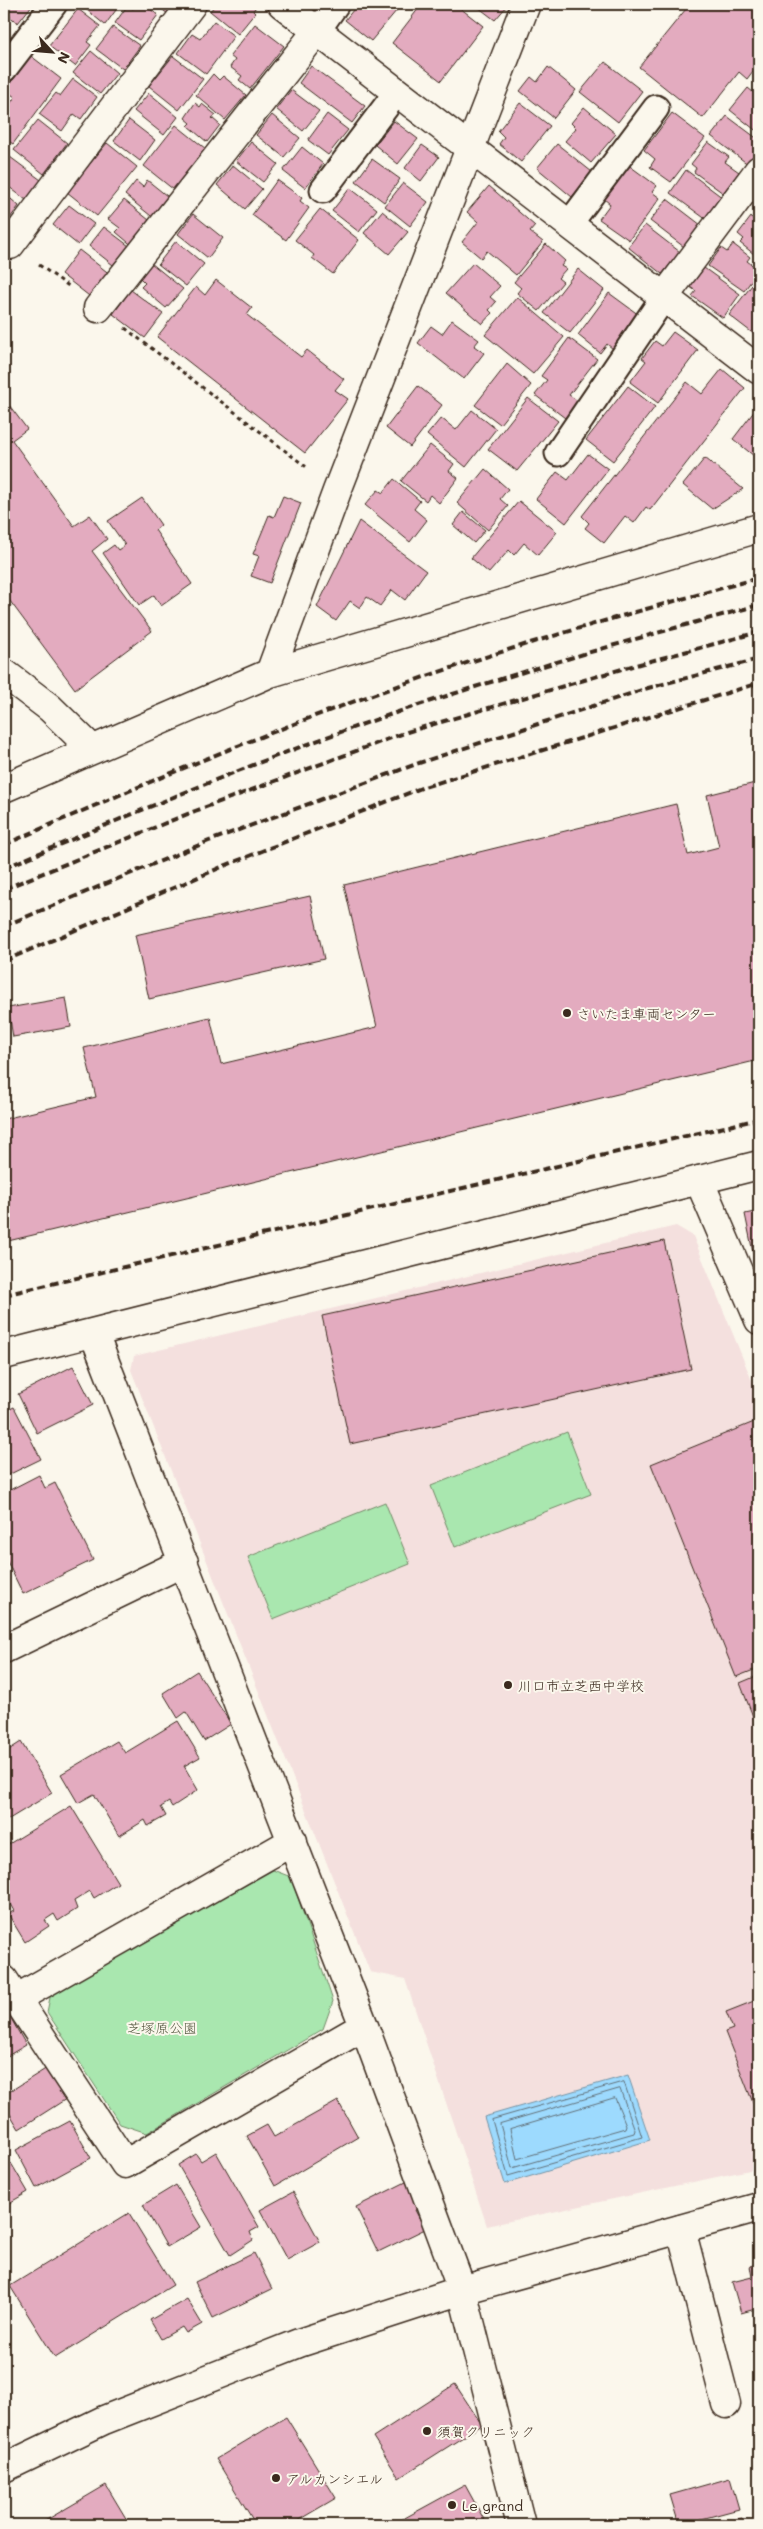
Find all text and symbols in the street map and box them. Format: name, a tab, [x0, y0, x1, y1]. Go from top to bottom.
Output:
north arrow	[28, 28, 78, 78]
text: N	[53, 49, 75, 67]
place label: さいたま車両センター	[577, 1004, 716, 1023]
marker: さいたま車両センター	[561, 1007, 573, 1019]
place label: 川口市立芝西中学校	[518, 1676, 644, 1695]
marker: 川口市立芝西中学校	[502, 1679, 514, 1691]
park label: 芝塚原公園	[127, 2018, 197, 2037]
place label: 須賀クリニック	[437, 2422, 535, 2441]
marker: 須賀クリニック	[421, 2425, 433, 2437]
place label: アルカンシエル	[286, 2469, 383, 2488]
marker: アルカンシエル	[270, 2472, 282, 2484]
place label: Le grand	[462, 2496, 523, 2515]
marker: Le grand	[446, 2499, 458, 2511]

